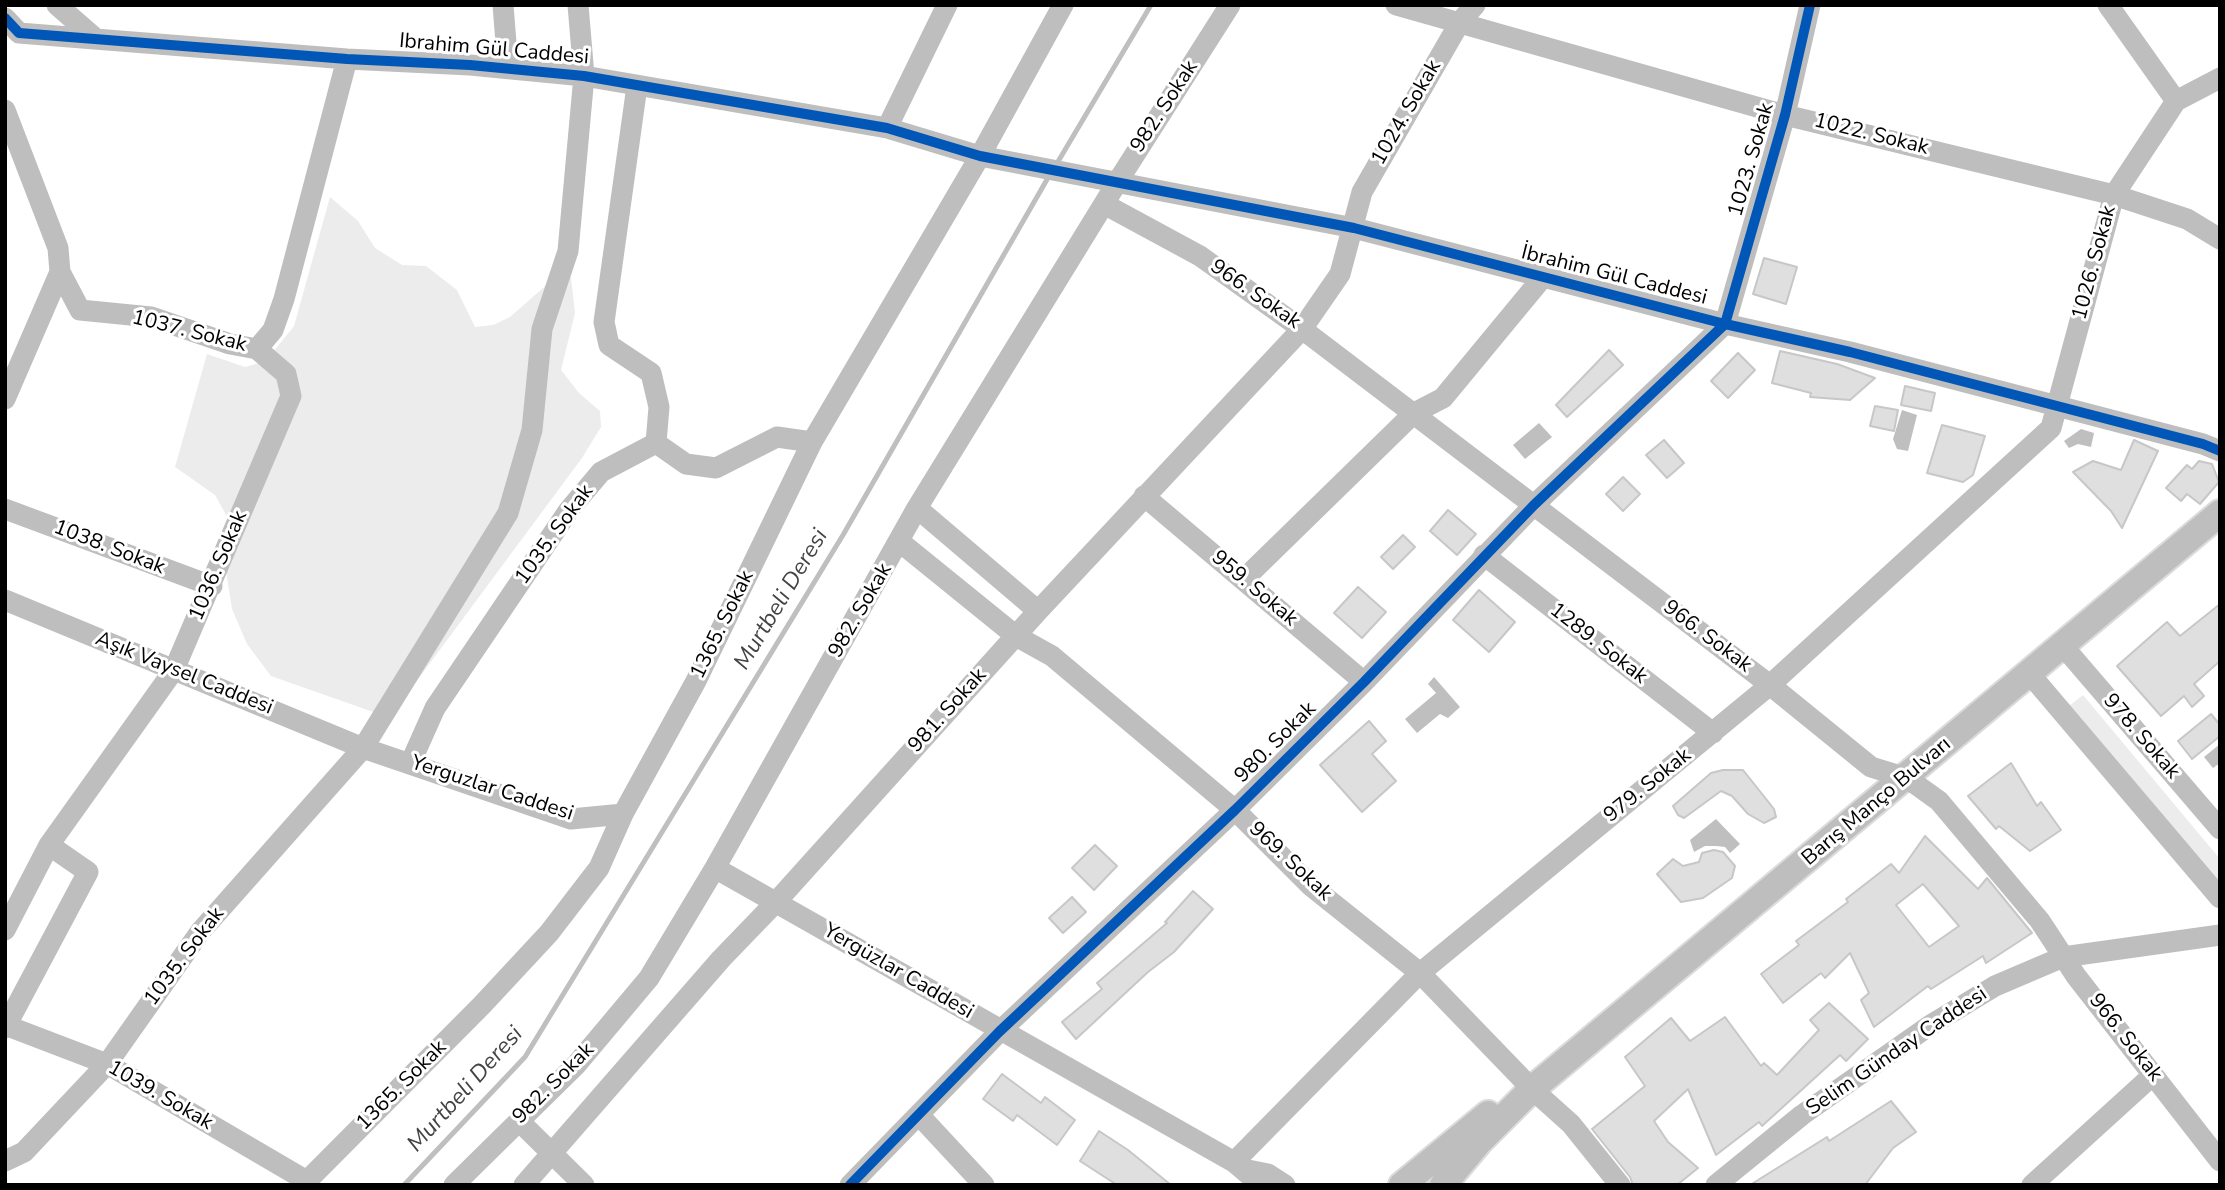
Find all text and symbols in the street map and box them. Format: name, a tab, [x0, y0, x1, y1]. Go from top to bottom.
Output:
street label: Ibrahim Gül Caddesi	[398, 29, 590, 71]
street label: 982. Sokak	[1126, 56, 1204, 158]
street label: 1024. Sokak	[1367, 56, 1447, 170]
street label: 1023. Sokak	[1724, 100, 1780, 220]
street label: 1022. Sokak	[1811, 109, 1931, 161]
street label: 1026. Sokak	[2068, 203, 2122, 323]
street label: İbrahim Gül Caddesi	[1519, 241, 1709, 311]
street label: 966. Sokak	[1205, 255, 1305, 335]
street label: 1037. Sokak	[129, 306, 249, 358]
street label: 1035. Sokak	[510, 480, 600, 590]
street label: 1036. Sokak	[185, 507, 253, 625]
street label: 1038. Sokak	[50, 515, 168, 581]
water label: Murtbeli Deresi	[729, 525, 835, 675]
street label: 959. Sokak	[1206, 546, 1302, 632]
street label: 982. Sokak	[824, 559, 898, 663]
street label: 1365. Sokak	[686, 567, 760, 683]
street label: 966. Sokak	[1658, 595, 1756, 679]
street label: 1289. Sokak	[1544, 598, 1652, 690]
street label: Aşık Vaysel Caddesi	[91, 627, 277, 721]
street label: 981. Sokak	[904, 664, 992, 758]
street label: 978. Sokak	[2097, 689, 2185, 785]
street label: 980. Sokak	[1230, 697, 1322, 789]
street label: Barış Manço Bulvarı	[1797, 732, 1957, 872]
street label: 979. Sokak	[1599, 743, 1697, 829]
street label: Yerguzlar Caddesi	[408, 751, 576, 827]
street label: 969. Sokak	[1243, 817, 1337, 907]
street label: 1035. Sokak	[140, 903, 230, 1011]
street label: Yergüzlar Caddesi	[819, 919, 977, 1025]
street label: Selim Günday Caddesi	[1802, 982, 1992, 1122]
street label: 966. Sokak	[2083, 989, 2167, 1087]
water label: Murtbeli Deresi	[402, 1022, 530, 1158]
street label: 1365. Sokak	[352, 1036, 452, 1136]
street label: 982. Sokak	[508, 1038, 600, 1130]
street label: 1039. Sokak	[103, 1056, 217, 1136]

